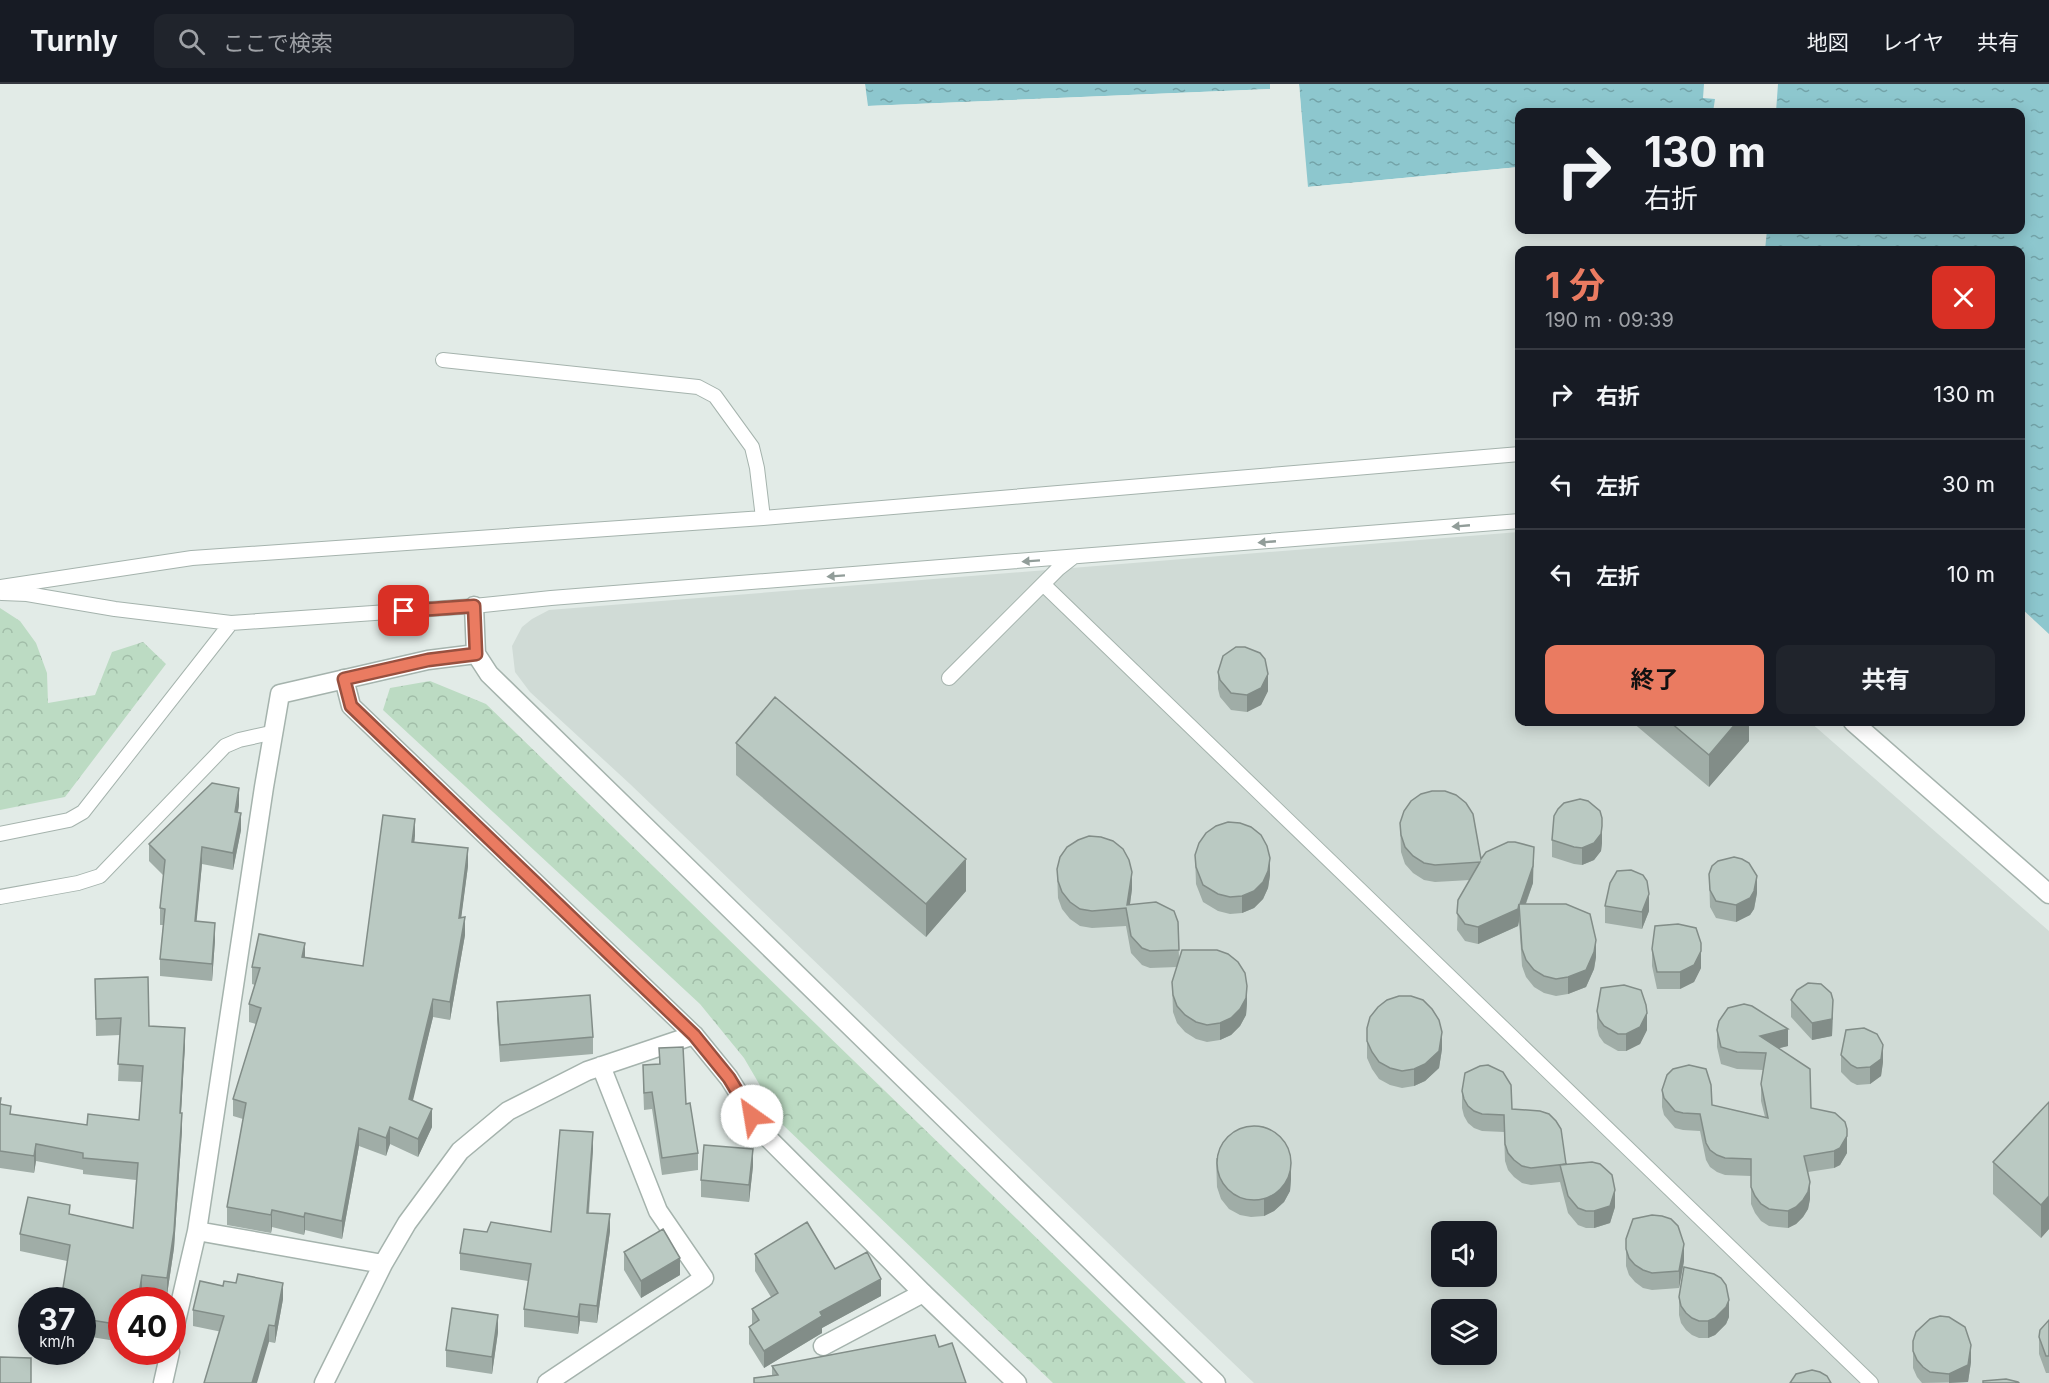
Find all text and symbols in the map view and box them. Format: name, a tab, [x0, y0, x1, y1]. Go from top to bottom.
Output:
search box	[154, 14, 574, 68]
text: Turnly	[30, 24, 118, 58]
icon: search	[175, 25, 208, 58]
text: ここで検索	[223, 30, 333, 56]
text: 地図	[1807, 30, 1849, 55]
text: レイヤ	[1882, 30, 1944, 55]
text: 共有	[1977, 30, 2019, 55]
text: 130 m	[1644, 126, 1766, 177]
icon: right	[1545, 132, 1623, 210]
text: 右折	[1644, 182, 1698, 215]
text: 1 分	[1545, 263, 1605, 307]
button: close	[1932, 266, 1995, 329]
text: 190 m · 09:39	[1545, 308, 1674, 332]
icon: right	[1545, 378, 1578, 411]
text: 130 m	[1933, 381, 1995, 407]
text: 右折	[1596, 383, 1640, 409]
icon: left	[1545, 468, 1578, 501]
text: 30 m	[1942, 471, 1995, 497]
text: 左折	[1596, 473, 1640, 499]
one-way arrow	[1452, 521, 1471, 531]
one-way arrow	[1257, 537, 1276, 547]
one-way arrow	[1021, 556, 1040, 566]
icon: left	[1545, 558, 1578, 591]
text: 10 m	[1947, 561, 1995, 587]
text: 左折	[1596, 563, 1640, 589]
one-way arrow	[827, 571, 846, 581]
pin	[378, 585, 429, 636]
icon: arrive	[387, 594, 420, 627]
button: 終了	[1545, 645, 1764, 714]
button: 共有	[1776, 645, 1995, 714]
position arrow	[720, 1084, 784, 1148]
map controls	[1431, 1221, 1497, 1365]
button: sound	[1431, 1221, 1497, 1287]
speed limit sign: 40	[108, 1287, 186, 1365]
button: layers	[1431, 1299, 1497, 1365]
text: 37	[39, 1301, 75, 1337]
text: km/h	[39, 1332, 75, 1351]

